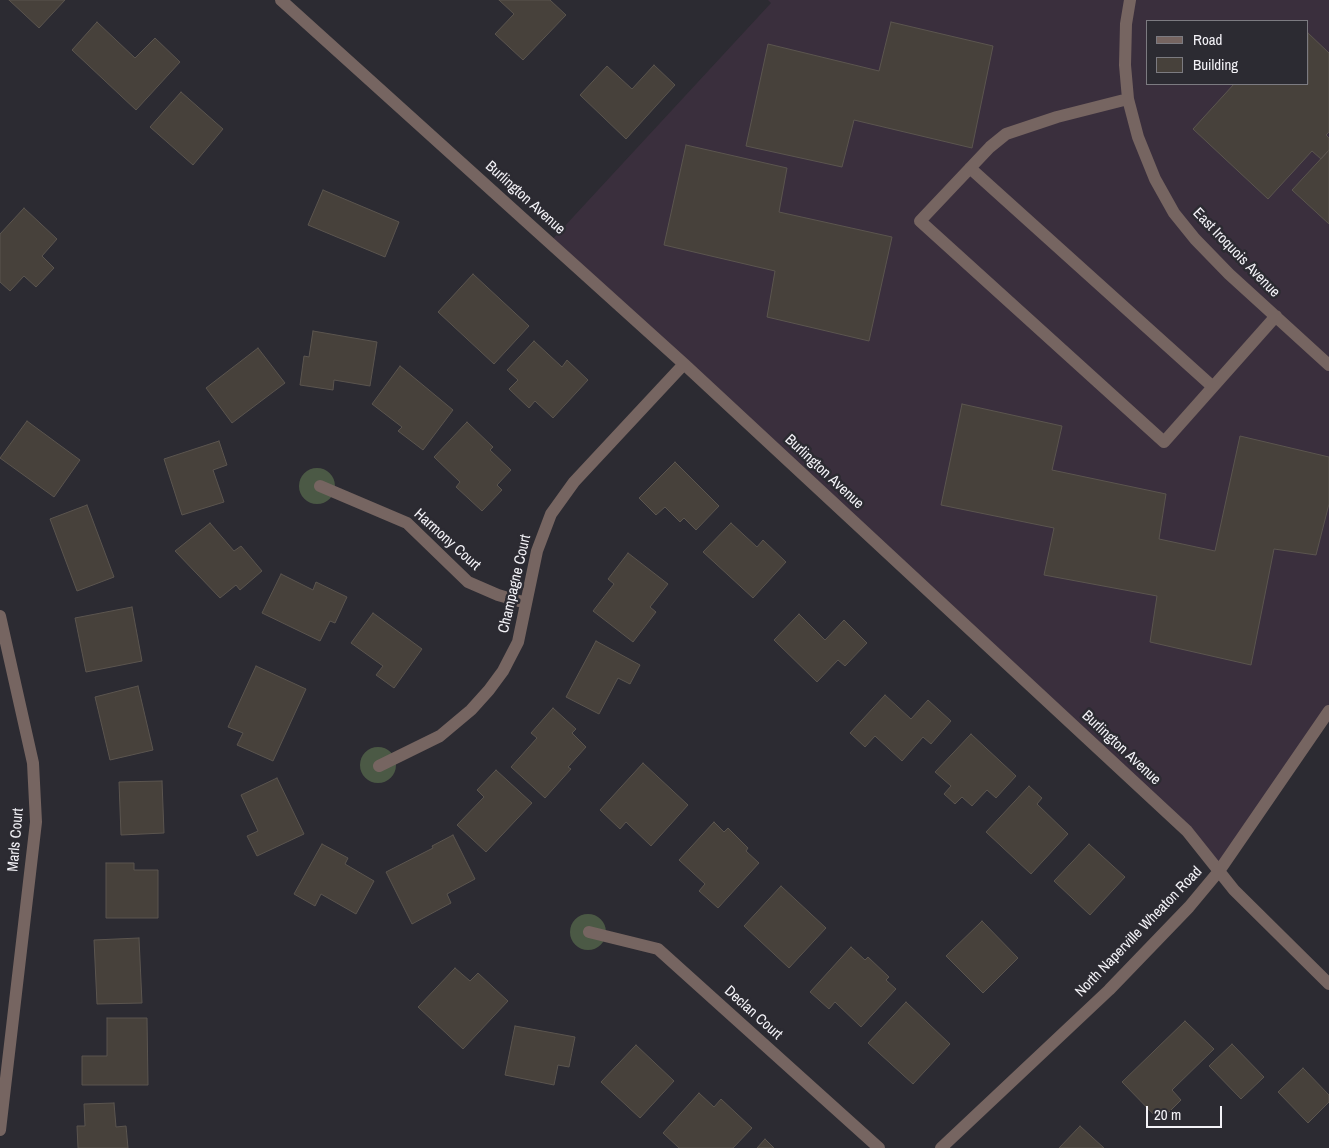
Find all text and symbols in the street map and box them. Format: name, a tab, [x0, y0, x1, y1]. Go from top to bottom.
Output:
legend	[1146, 20, 1309, 85]
text: Road	[1193, 29, 1222, 50]
text: Building	[1193, 54, 1238, 75]
street label: Burlington Avenue	[481, 158, 569, 238]
street label: East Iroquois Avenue	[1189, 205, 1283, 301]
street label: Burlington Avenue	[781, 431, 867, 513]
street label: Harmony Court	[410, 505, 484, 575]
street label: Champagne Court	[495, 533, 535, 635]
street label: Burlington Avenue	[1078, 707, 1164, 789]
street label: Marls Court	[4, 808, 28, 872]
street label: North Naperville Wheaton Road	[1072, 863, 1206, 1001]
street label: Declan Court	[720, 982, 786, 1044]
scale bar	[1149, 1096, 1225, 1128]
text: 20 m	[1154, 1104, 1181, 1125]

